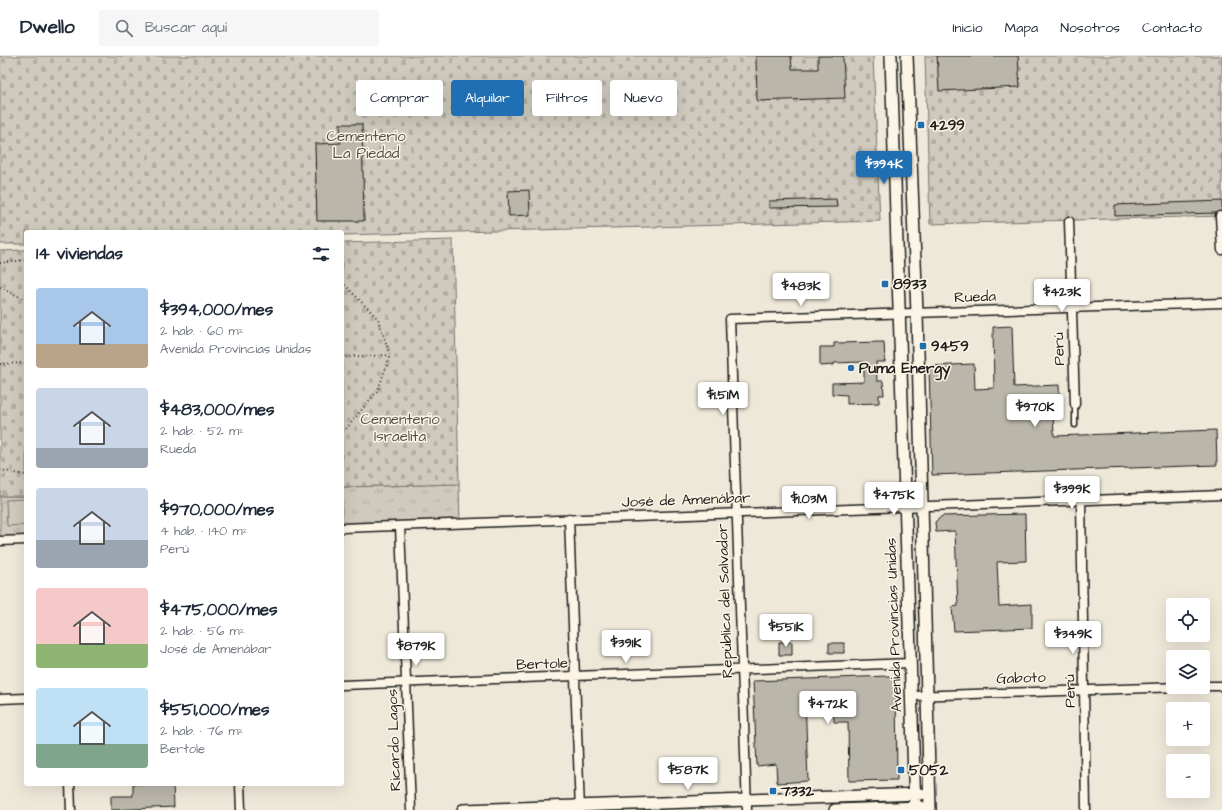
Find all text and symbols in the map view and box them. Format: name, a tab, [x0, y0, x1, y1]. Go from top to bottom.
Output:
search box	[99, 10, 379, 46]
text: Dwello	[20, 14, 75, 41]
icon: search	[113, 17, 135, 39]
text: Buscar aquí	[145, 17, 227, 38]
text: Inicio	[952, 18, 983, 38]
text: Mapa	[1005, 18, 1038, 38]
text: Nosotros	[1060, 18, 1120, 38]
text: Contacto	[1142, 18, 1202, 38]
chip: Comprar	[356, 80, 443, 116]
chip: Alquilar	[451, 80, 524, 116]
chip: Filtros	[532, 80, 602, 116]
chip: Nuevo	[610, 80, 677, 116]
place label: 4299	[929, 115, 965, 136]
marker: 4299	[916, 120, 926, 130]
park label: Cementerio La Piedad	[326, 126, 406, 164]
pin: $394K	[856, 151, 912, 185]
text: $394K	[865, 155, 903, 173]
text: 14 viviendas	[36, 242, 123, 266]
icon: filters	[310, 243, 332, 265]
pin: $483K	[773, 273, 829, 307]
place label: 8933	[893, 274, 927, 295]
text: $483K	[782, 277, 821, 295]
marker: 8933	[880, 279, 890, 289]
pin: $423K	[1034, 279, 1090, 313]
text: $423K	[1043, 283, 1081, 301]
street label: Rueda	[954, 286, 997, 308]
text: $394,000/mes	[160, 298, 273, 322]
icon: home	[68, 304, 116, 352]
text: 2 hab. · 60 m²	[160, 322, 244, 340]
street label: Perú	[1048, 331, 1070, 366]
place label: 9459	[931, 336, 969, 357]
text: Avenida Provincias Unidas	[160, 340, 311, 358]
marker: 9459	[918, 341, 928, 351]
place label: Puma Energy	[859, 358, 951, 381]
marker: Puma Energy	[846, 363, 856, 373]
pin: $1.51M	[690, 382, 756, 416]
text: $1.51M	[707, 386, 739, 404]
pin: $970K	[1007, 394, 1063, 428]
text: $483,000/mes	[160, 398, 275, 422]
text: $970K	[1016, 398, 1054, 416]
icon: home	[68, 404, 116, 452]
park label: Cementerio Israelita	[360, 409, 440, 447]
text: 2 hab. · 52 m²	[160, 422, 244, 440]
text: Rueda	[160, 440, 196, 458]
pin: $399K	[1044, 476, 1100, 510]
text: $399K	[1054, 480, 1090, 498]
pin: $475K	[866, 482, 922, 516]
pin: $1.03M	[776, 486, 842, 520]
text: $475K	[873, 486, 915, 504]
street label: José de Amenábar	[621, 487, 751, 513]
text: $1.03M	[791, 490, 827, 508]
text: $970,000/mes	[160, 498, 274, 522]
icon: home	[68, 504, 116, 552]
text: 4 hab. · 140 m²	[160, 522, 247, 540]
street label: República del Salvador	[712, 523, 738, 679]
street label: Avenida Provincias Unidas	[880, 537, 908, 713]
text: Perú	[160, 540, 189, 558]
text: $475,000/mes	[160, 598, 277, 622]
map controls	[1166, 598, 1210, 798]
button: locate	[1166, 598, 1210, 642]
icon: home	[68, 604, 116, 652]
pin: $551K	[758, 614, 814, 648]
text: $551K	[768, 618, 804, 636]
pin: $349K	[1045, 621, 1101, 655]
text: 2 hab. · 56 m²	[160, 622, 245, 640]
text: $349K	[1054, 625, 1092, 643]
pin: $391K	[598, 630, 654, 664]
pin: $879K	[388, 633, 444, 667]
text: $391K	[611, 634, 641, 652]
text: $879K	[397, 637, 435, 655]
text: José de Amenábar	[160, 640, 272, 658]
button: layers	[1166, 650, 1210, 694]
street label: Bertole	[516, 653, 568, 675]
street label: Gaboto	[996, 667, 1047, 689]
street label: Perú	[1059, 674, 1081, 708]
street label: Ricardo Lagos	[382, 688, 407, 791]
pin: $472K	[800, 691, 856, 725]
text: $472K	[808, 695, 848, 713]
text: $551,000/mes	[160, 698, 270, 722]
button: +	[1166, 702, 1210, 746]
icon: home	[68, 704, 116, 752]
text: 2 hab. · 76 m²	[160, 722, 243, 740]
text: Bertole	[160, 740, 205, 758]
button: −	[1166, 754, 1210, 798]
pin: $587K	[660, 757, 716, 791]
place label: 5052	[909, 760, 949, 781]
text: $587K	[668, 761, 708, 779]
marker: 5052	[896, 765, 906, 775]
place label: 7332	[780, 781, 814, 802]
marker: 7332	[768, 786, 778, 796]

